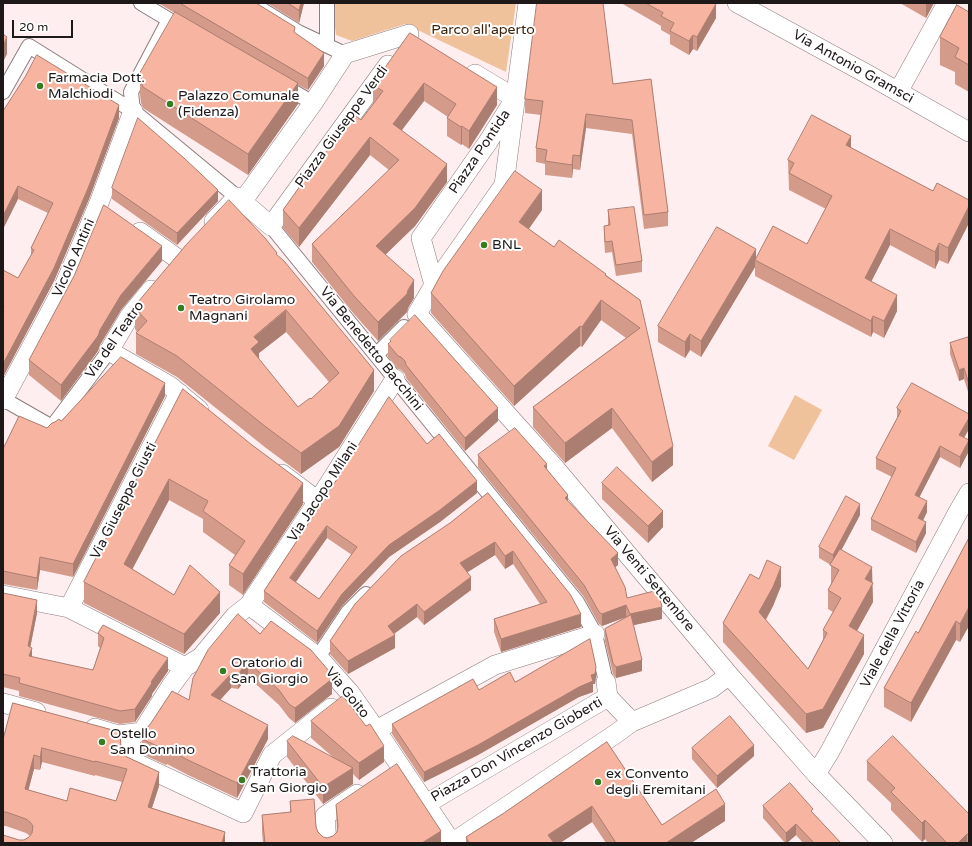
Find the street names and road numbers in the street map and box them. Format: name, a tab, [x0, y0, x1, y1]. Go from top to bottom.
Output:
street label: Via Antonio Gramsci	[790, 27, 916, 107]
street label: Piazza Giuseppe Verdi	[292, 63, 392, 191]
street label: Piazza Pontida	[446, 107, 514, 197]
street label: Vicolo Antini	[49, 216, 99, 300]
street label: Via Benedetto Bacchini	[316, 284, 426, 414]
street label: Via del Teatro	[82, 298, 148, 382]
street label: Via Jacopo Milani	[284, 439, 362, 545]
street label: Via Giuseppe Giusti	[87, 440, 161, 562]
street label: Via Venti Settembre	[600, 523, 698, 635]
street label: Viale della Vittoria	[857, 577, 929, 691]
street label: Via Goito	[321, 664, 373, 722]
street label: Piazza Don Vincenzo Gioberti	[428, 694, 606, 806]

